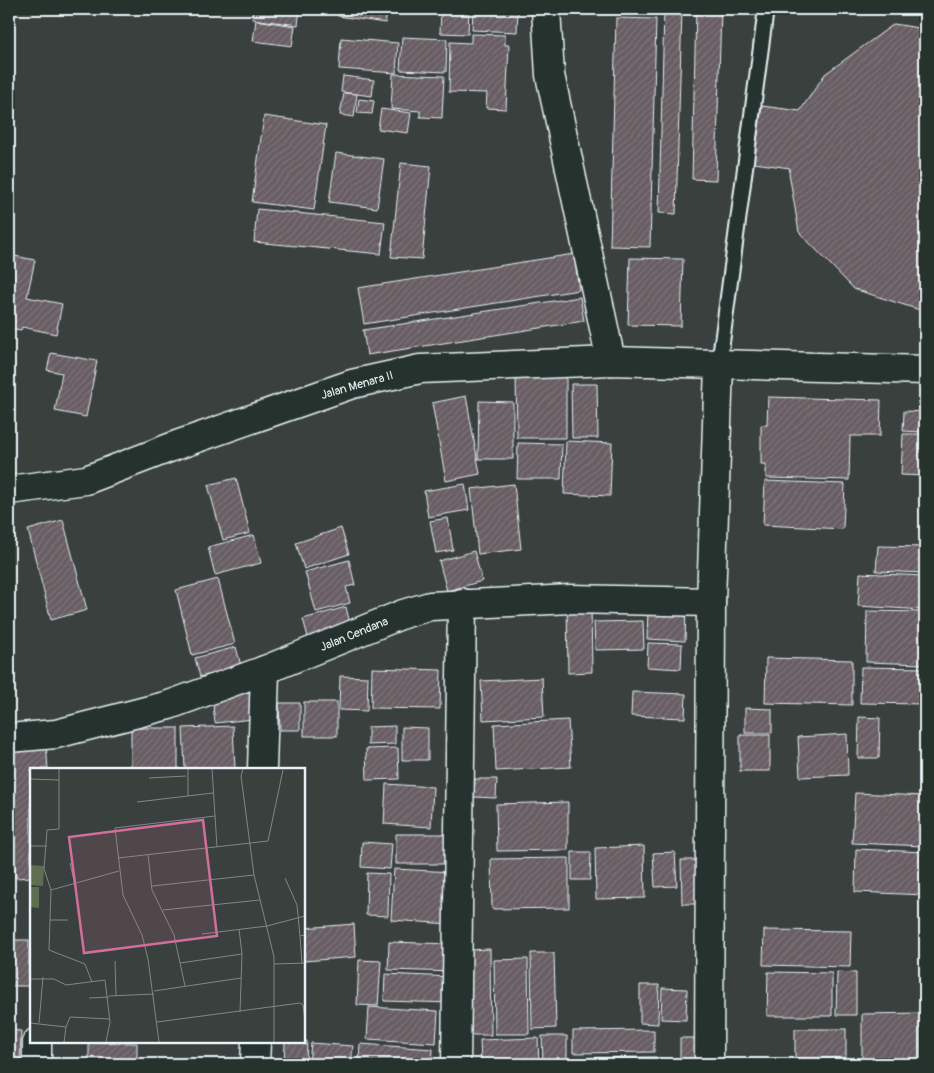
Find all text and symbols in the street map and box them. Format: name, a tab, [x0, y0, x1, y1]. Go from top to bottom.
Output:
street label: Jalan Menara II	[319, 368, 395, 403]
street label: Jalan Cendana	[318, 614, 391, 655]
inset map	[30, 768, 305, 1043]

